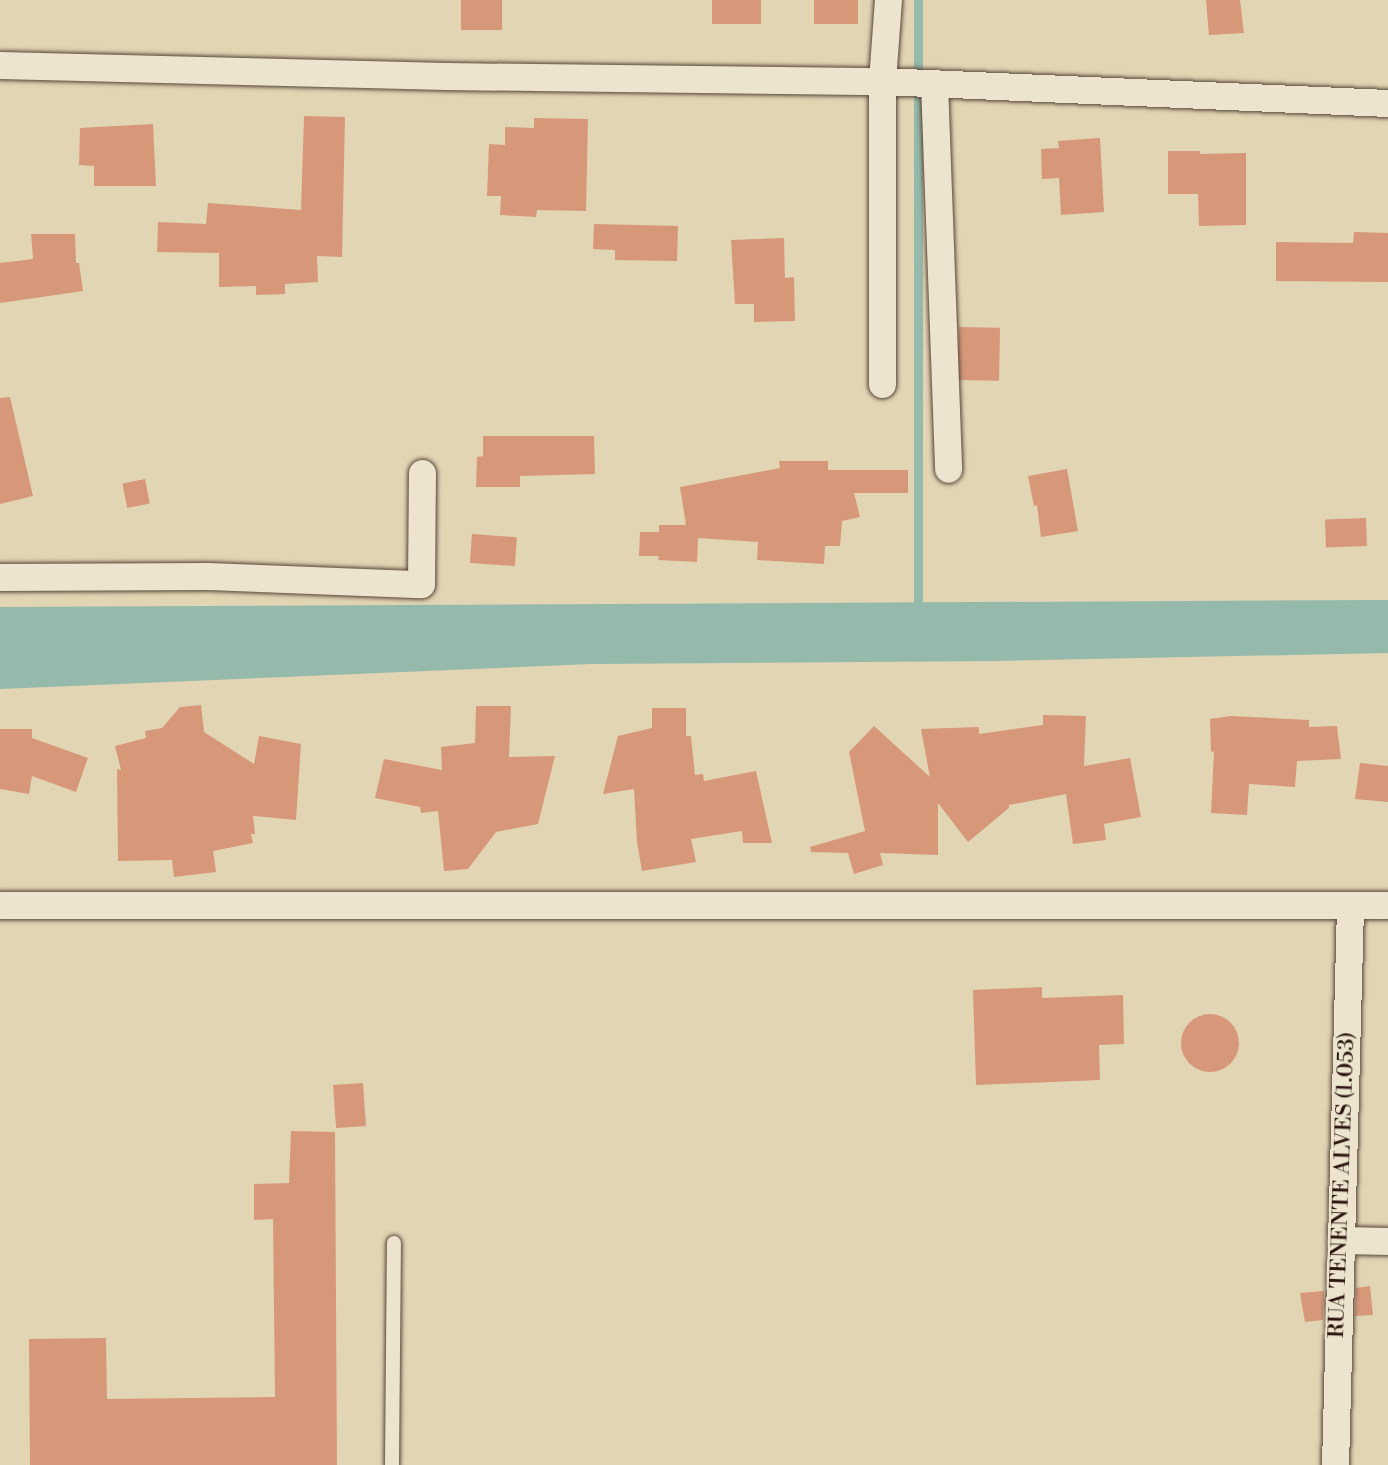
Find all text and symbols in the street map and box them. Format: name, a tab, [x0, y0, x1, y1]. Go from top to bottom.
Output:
street label: RUA TENENTE ALVES (1.053)	[1323, 1031, 1361, 1339]

